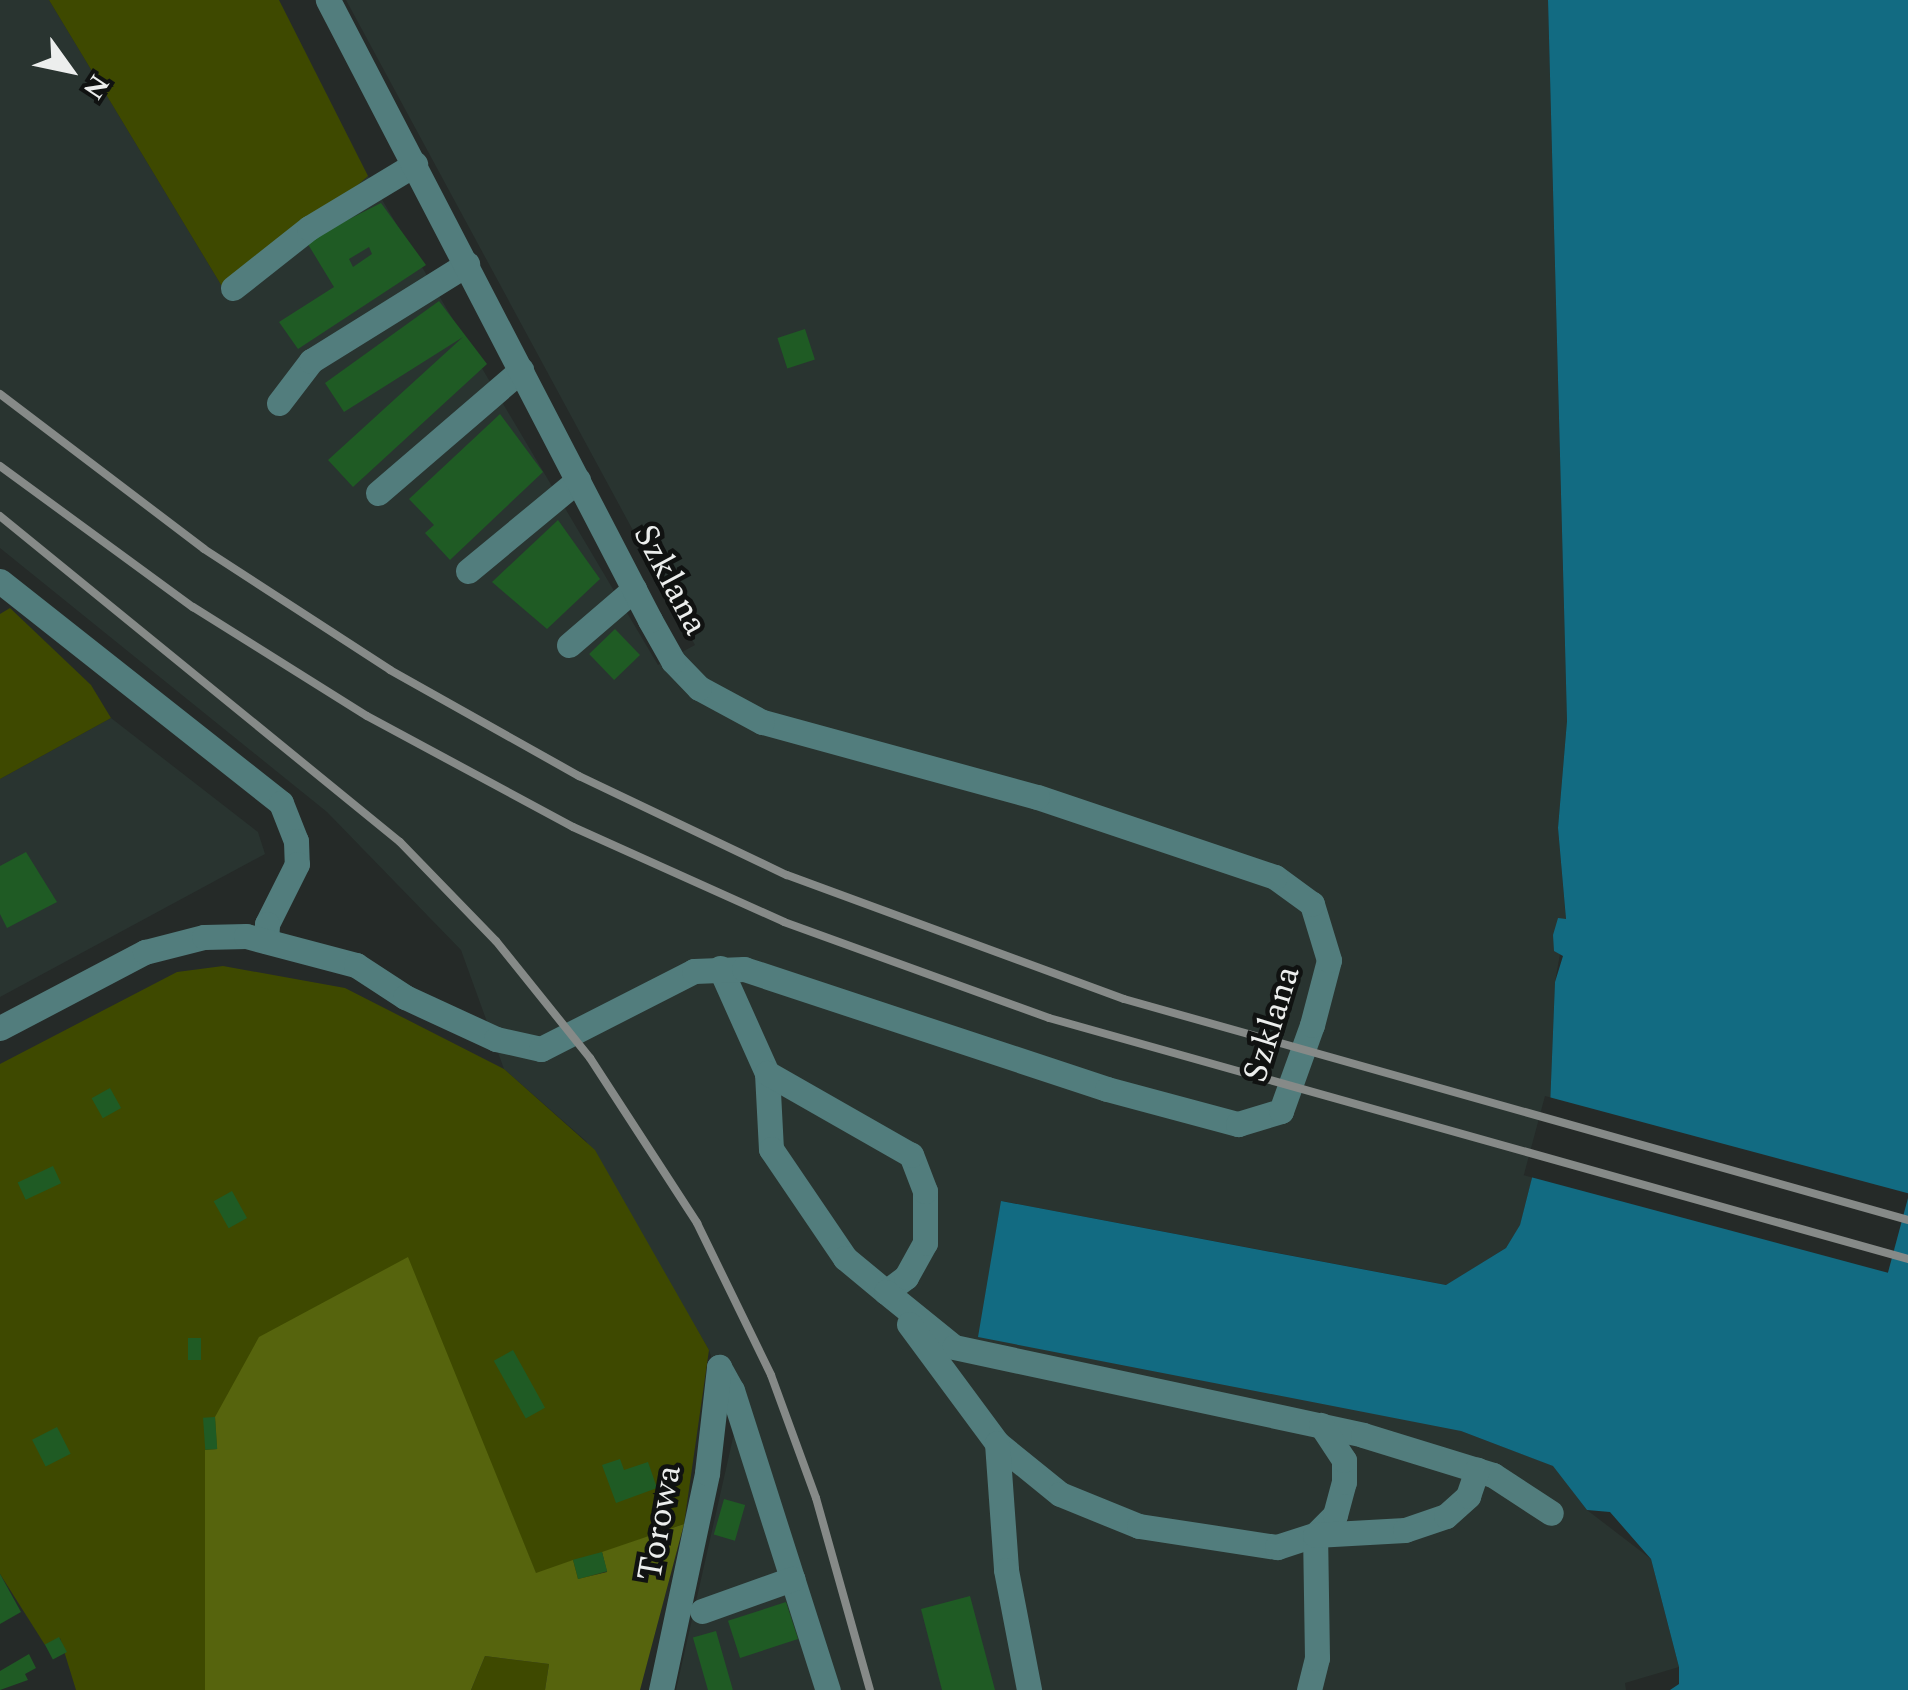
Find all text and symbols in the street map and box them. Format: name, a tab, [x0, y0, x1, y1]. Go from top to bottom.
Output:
north arrow	[20, 20, 120, 120]
text: N	[71, 65, 120, 108]
street label: Szklana	[623, 517, 717, 643]
street label: Szklana	[1234, 961, 1310, 1087]
street label: Torowa	[629, 1462, 691, 1584]

